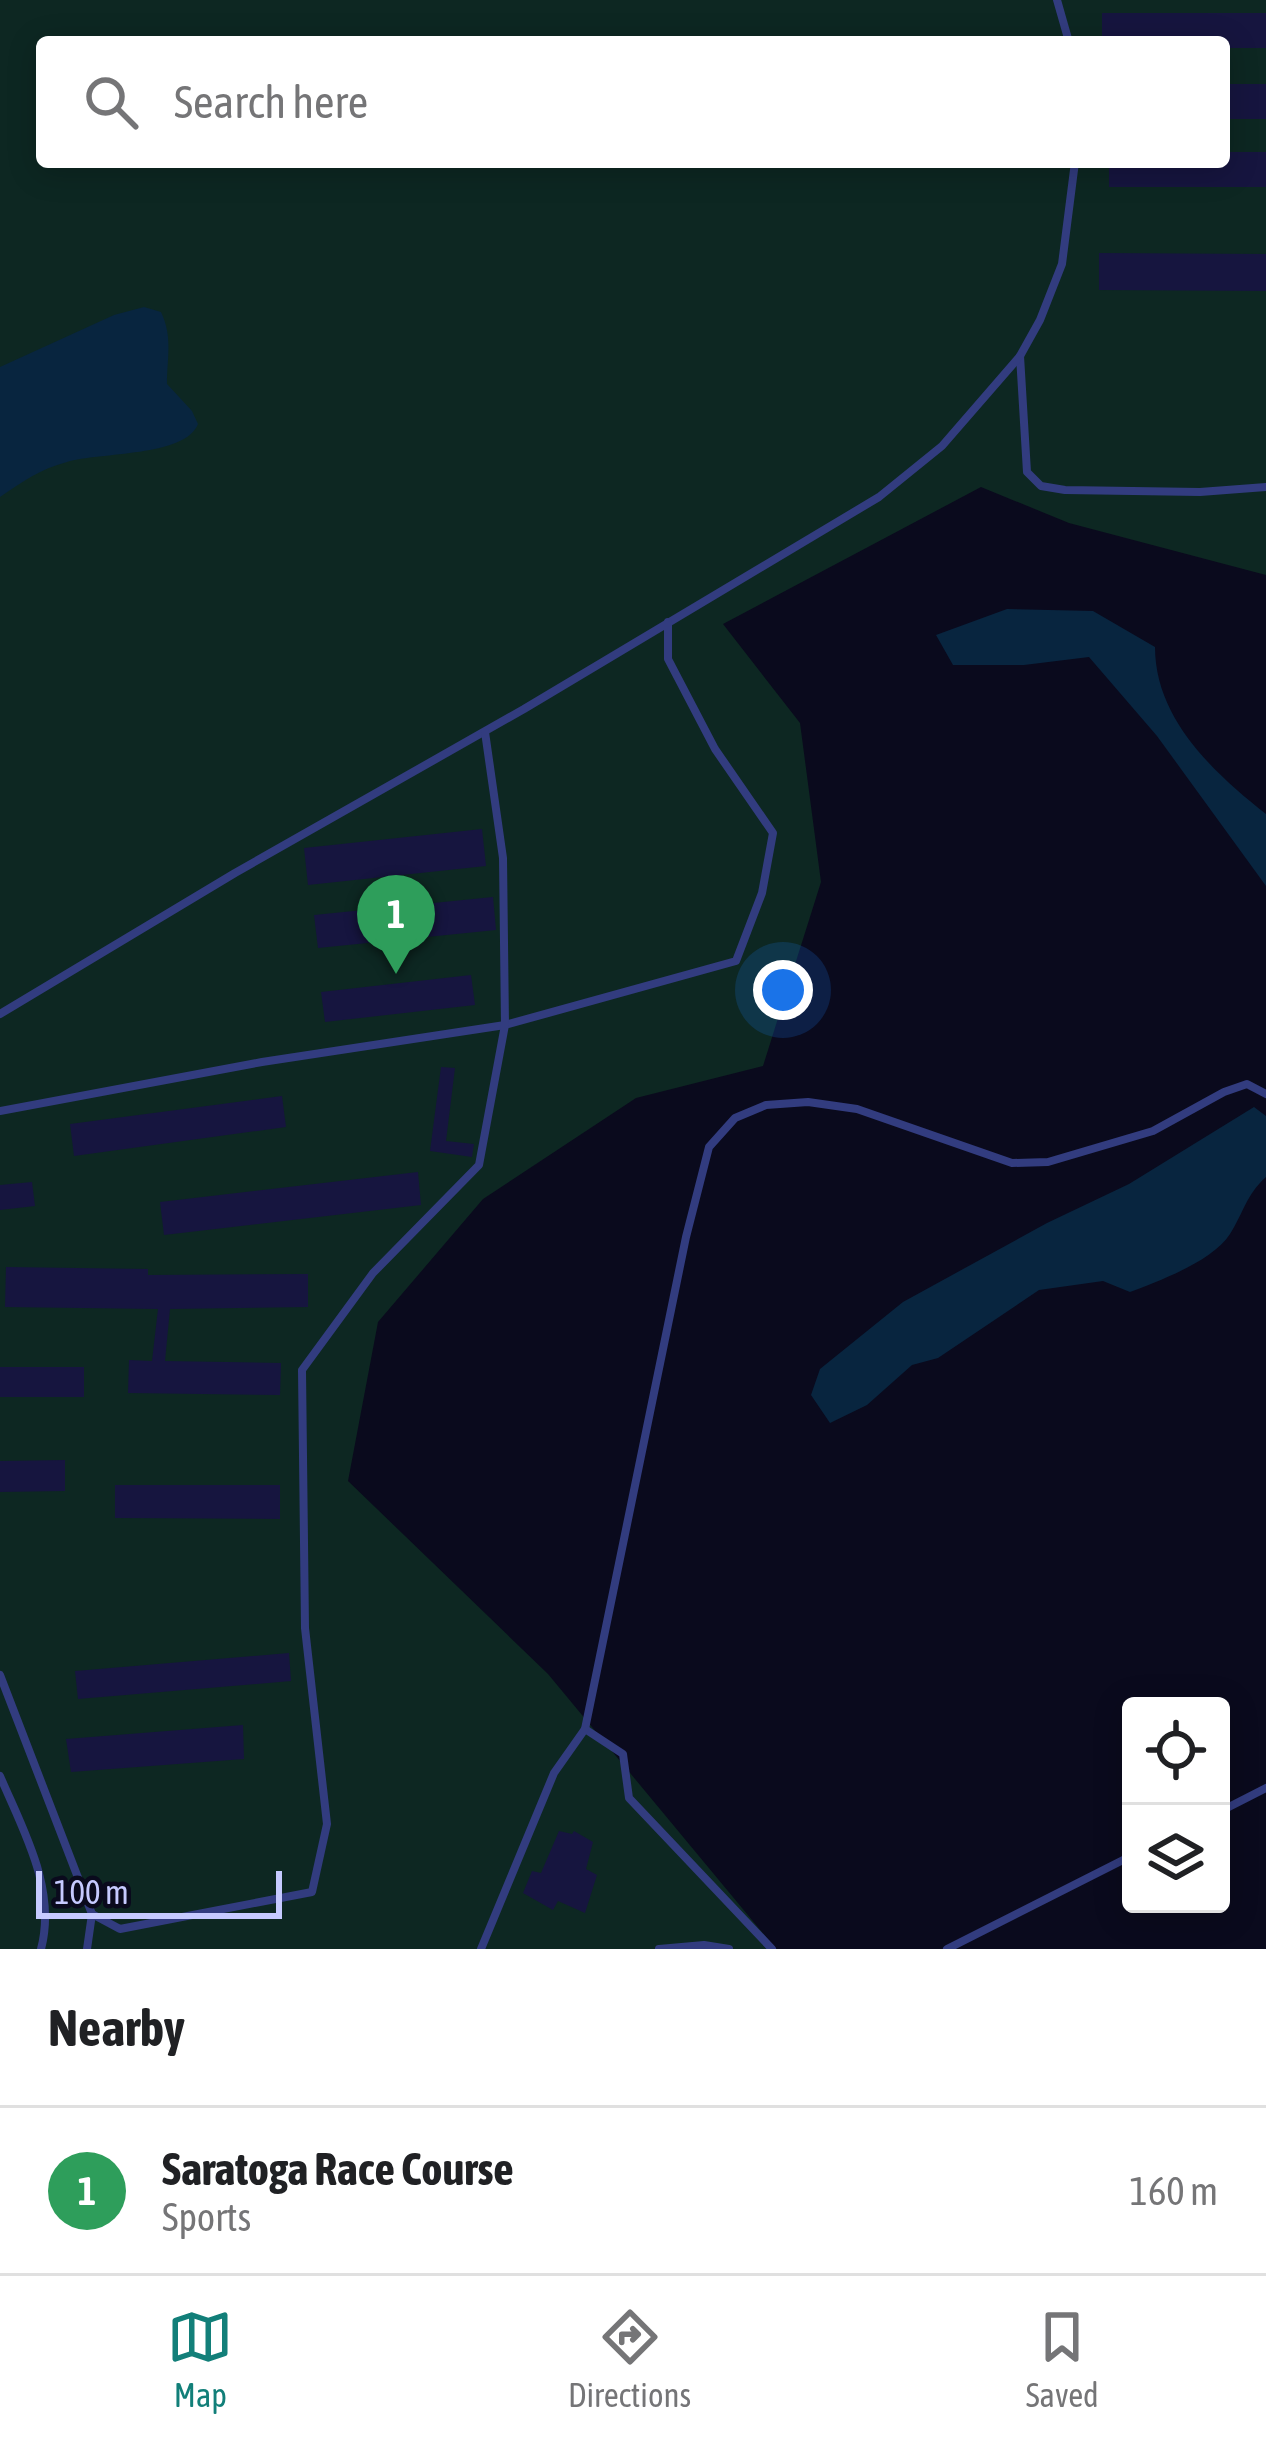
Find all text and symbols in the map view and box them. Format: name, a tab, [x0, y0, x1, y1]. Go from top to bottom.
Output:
search box	[36, 36, 1230, 168]
icon: search	[78, 69, 144, 135]
text: Search here	[174, 76, 368, 128]
pin: 1	[357, 875, 435, 974]
your location	[753, 960, 813, 1020]
map controls	[1122, 1697, 1230, 1913]
button: locate	[1122, 1697, 1230, 1805]
button: layers	[1122, 1805, 1230, 1913]
scale bar	[36, 1865, 282, 1918]
text: 100 m	[54, 1873, 129, 1911]
text: Nearby	[48, 1998, 185, 2057]
text: Saratoga Race Course	[162, 2143, 514, 2195]
text: 1	[78, 2169, 96, 2213]
text: 160 m	[1130, 2169, 1218, 2213]
text: Sports	[162, 2195, 251, 2239]
tab: Map	[167, 2304, 233, 2414]
tab: Directions	[568, 2304, 691, 2414]
tab: Saved	[1026, 2304, 1099, 2414]

